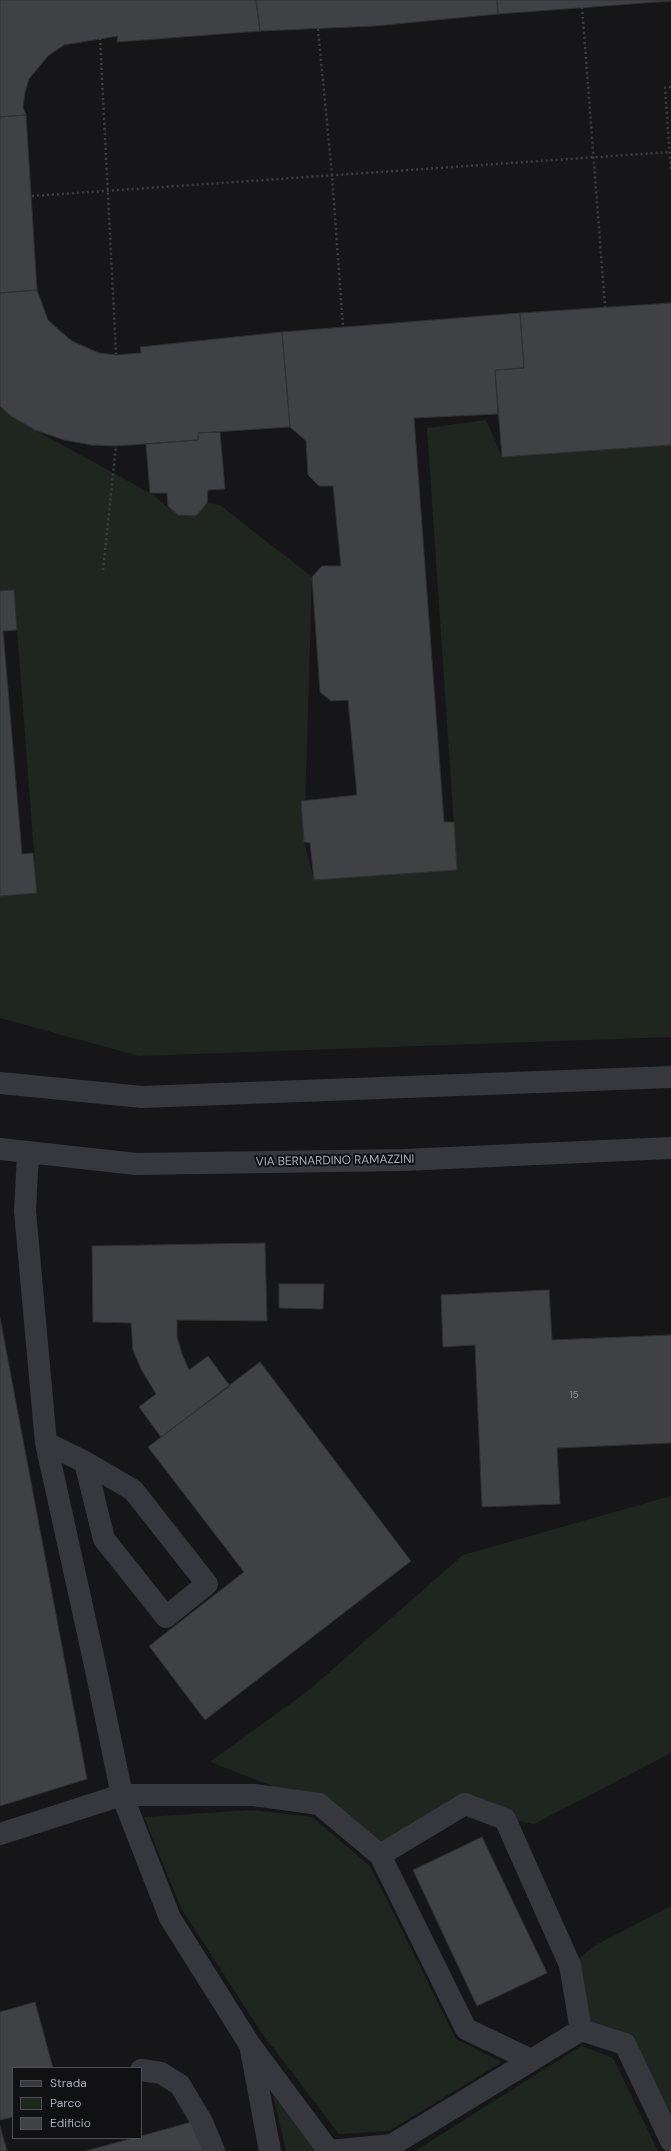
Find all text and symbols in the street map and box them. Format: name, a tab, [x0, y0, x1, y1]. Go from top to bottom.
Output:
street label: VIA BERNARDINO RAMAZZINI	[256, 1152, 414, 1170]
house number: 15	[569, 1389, 579, 1401]
legend	[12, 2067, 142, 2139]
text: Strada	[50, 2075, 87, 2091]
text: Parco	[50, 2095, 81, 2111]
text: Edificio	[50, 2115, 91, 2131]

